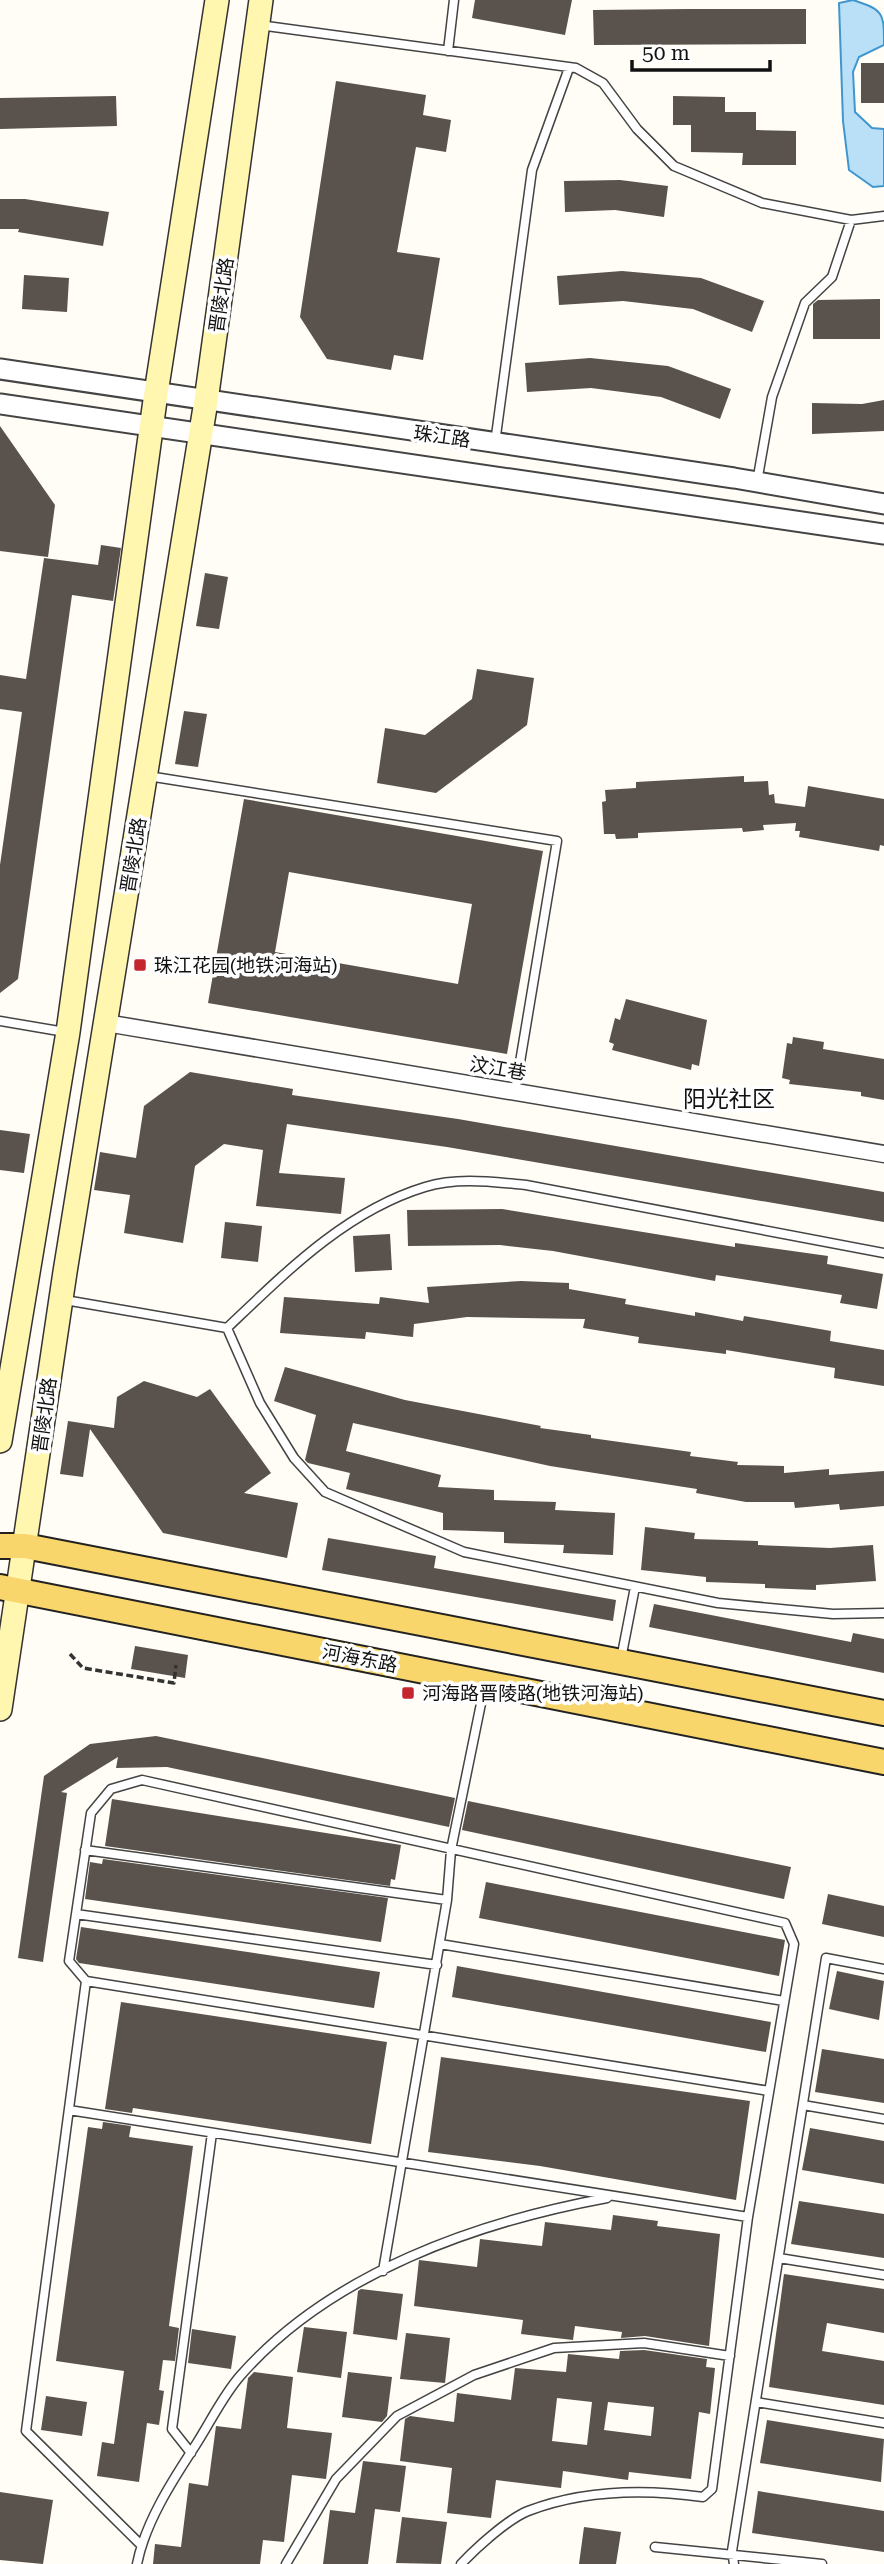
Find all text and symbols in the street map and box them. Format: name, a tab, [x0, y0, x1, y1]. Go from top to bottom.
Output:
scale bar	[632, 28, 770, 72]
text: 50 m	[642, 41, 690, 65]
street label: 晋陵北路	[205, 256, 238, 334]
street label: 珠江路	[412, 421, 472, 452]
street label: 晋陵北路	[116, 816, 151, 894]
place label: 珠江花园(地铁河海站)	[154, 954, 337, 977]
marker: 珠江花园(地铁河海站)	[132, 957, 148, 973]
street label: 汶江巷	[468, 1052, 528, 1085]
district label: 阳光社区	[683, 1086, 775, 1113]
street label: 晋陵北路	[28, 1376, 61, 1454]
street label: 河海东路	[320, 1640, 399, 1677]
place label: 河海路晋陵路(地铁河海站)	[422, 1682, 643, 1705]
marker: 河海路晋陵路(地铁河海站)	[400, 1685, 416, 1701]

